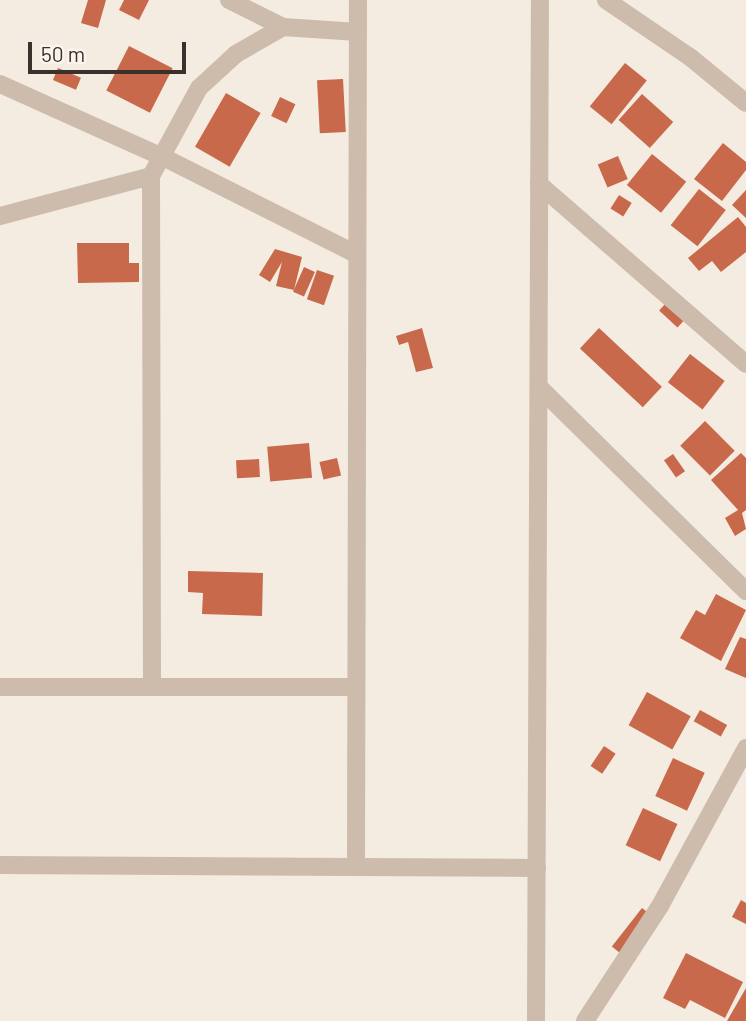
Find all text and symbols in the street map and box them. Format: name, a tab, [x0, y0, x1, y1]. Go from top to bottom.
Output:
scale bar	[32, 28, 189, 72]
text: 50 m	[41, 41, 85, 66]

